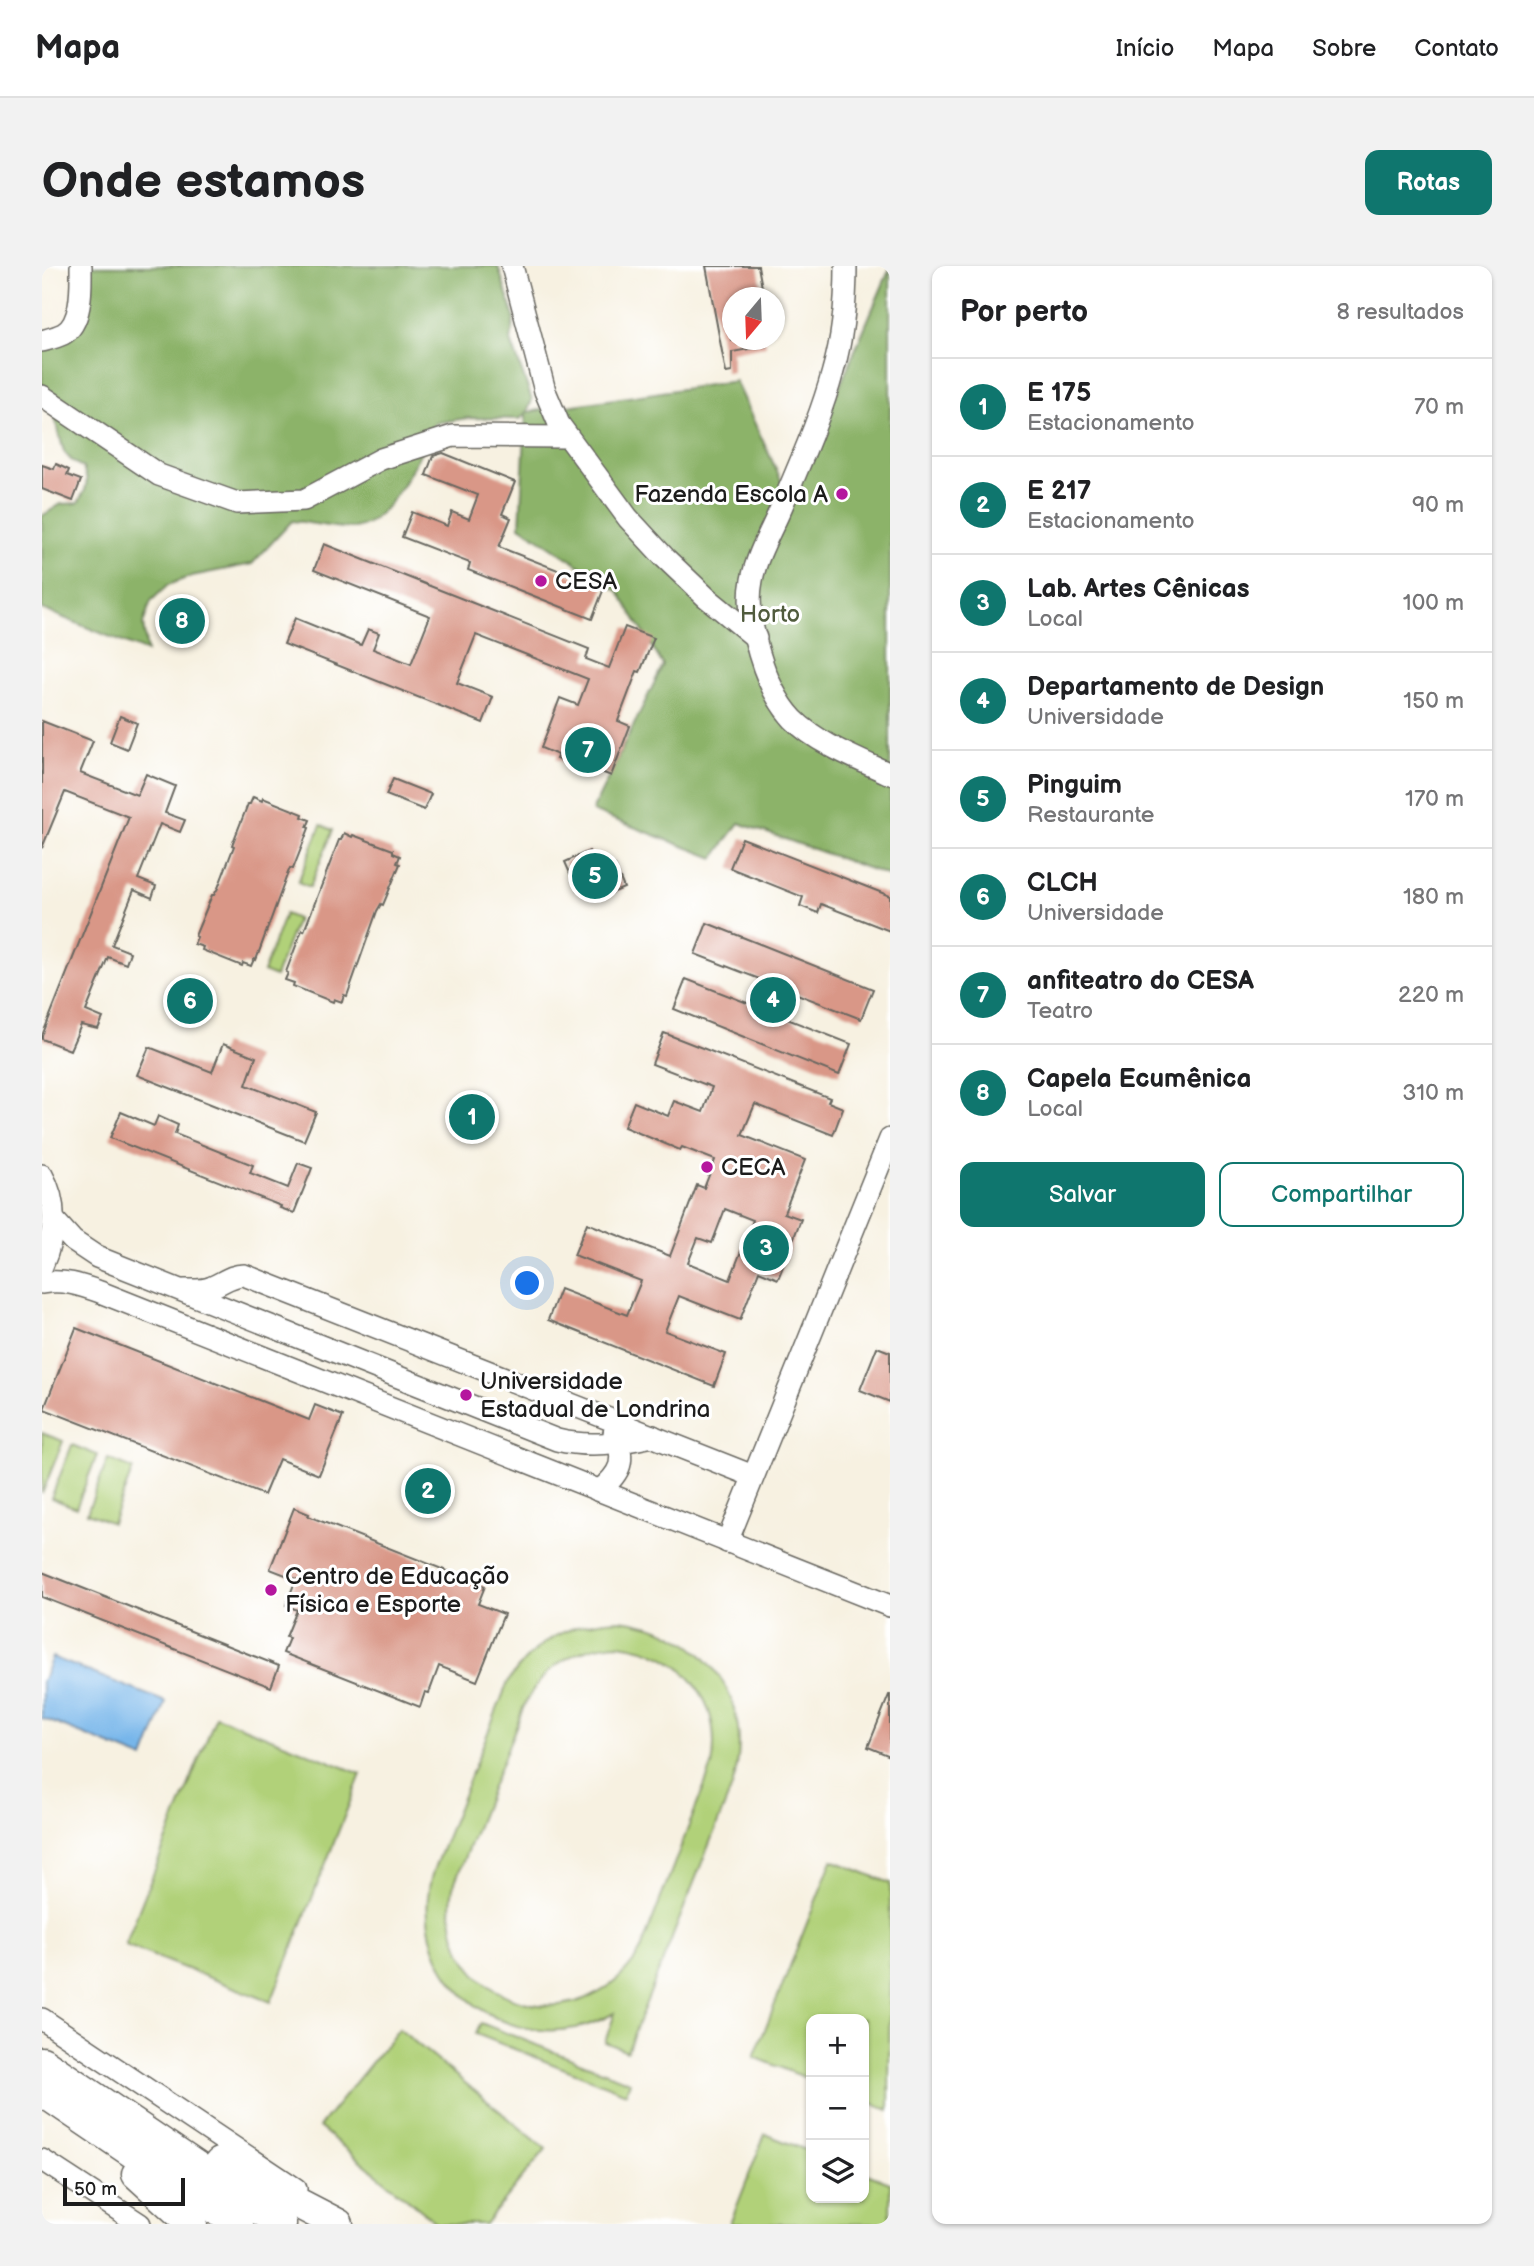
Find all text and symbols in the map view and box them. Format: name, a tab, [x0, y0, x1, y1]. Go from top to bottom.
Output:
text: Mapa	[35, 28, 120, 68]
text: Início	[1116, 34, 1174, 63]
text: Mapa	[1212, 34, 1274, 63]
text: Sobre	[1312, 34, 1376, 63]
text: Contato	[1414, 34, 1499, 63]
button: Rotas	[1365, 150, 1492, 215]
text: Onde estamos	[42, 153, 365, 212]
north arrow	[722, 287, 785, 350]
text: Por perto	[960, 294, 1088, 330]
text: 8 resultados	[1337, 298, 1464, 326]
text: E 175	[1027, 378, 1091, 409]
text: 1	[978, 393, 988, 421]
text: 70 m	[1414, 393, 1464, 421]
text: Estacionamento	[1027, 409, 1195, 437]
text: E 217	[1027, 476, 1091, 507]
place label: Fazenda Escola A	[634, 480, 828, 509]
marker: Fazenda Escola A	[834, 486, 850, 502]
text: 2	[976, 491, 990, 519]
text: 90 m	[1412, 491, 1464, 519]
text: Estacionamento	[1027, 507, 1195, 535]
place label: CESA	[555, 567, 617, 596]
marker: CESA	[533, 573, 549, 589]
text: Lab. Artes Cênicas	[1027, 574, 1250, 605]
text: 3	[976, 589, 990, 617]
text: 100 m	[1403, 589, 1464, 617]
pin: 8	[159, 595, 205, 647]
park label: Horto	[740, 600, 800, 629]
text: Local	[1027, 605, 1083, 633]
text: Departamento de Design	[1027, 672, 1324, 703]
text: 4	[976, 687, 990, 715]
text: 150 m	[1403, 687, 1464, 715]
text: Universidade	[1027, 703, 1164, 731]
pin: 7	[565, 724, 611, 776]
text: Pinguim	[1027, 770, 1122, 801]
text: 5	[976, 785, 990, 813]
text: 170 m	[1405, 785, 1464, 813]
text: Restaurante	[1027, 801, 1154, 829]
pin: 5	[572, 850, 618, 902]
text: CLCH	[1027, 868, 1098, 899]
text: 6	[976, 883, 990, 911]
text: 180 m	[1403, 883, 1464, 911]
text: Universidade	[1027, 899, 1164, 927]
text: anfiteatro do CESA	[1027, 966, 1254, 997]
pin: 4	[750, 974, 796, 1026]
pin: 6	[167, 975, 213, 1027]
text: 7	[977, 981, 989, 1009]
text: 220 m	[1398, 981, 1464, 1009]
text: Teatro	[1027, 997, 1093, 1025]
text: Capela Ecumênica	[1027, 1064, 1251, 1095]
text: 8	[976, 1079, 990, 1107]
text: 310 m	[1402, 1079, 1464, 1107]
pin: 1	[449, 1091, 495, 1143]
text: Local	[1027, 1095, 1083, 1123]
place label: CECA	[721, 1153, 786, 1182]
marker: CECA	[699, 1159, 715, 1175]
button: Salvar	[960, 1162, 1205, 1227]
button: Compartilhar	[1219, 1162, 1464, 1227]
pin: 3	[743, 1222, 789, 1274]
your location	[510, 1266, 544, 1300]
place label: Universidade Estadual de Londrina	[480, 1367, 710, 1424]
marker: Universidade Estadual de Londrina	[458, 1387, 474, 1403]
pin: 2	[405, 1465, 451, 1517]
place label: Centro de Educação Física e Esporte	[285, 1562, 509, 1619]
marker: Centro de Educação Física e Esporte	[263, 1582, 279, 1598]
map controls	[806, 2014, 869, 2203]
button: +	[806, 2014, 869, 2077]
button: −	[806, 2077, 869, 2140]
button: layers	[806, 2140, 869, 2203]
scale bar	[63, 2175, 186, 2207]
text: 50 m	[74, 2178, 117, 2201]

